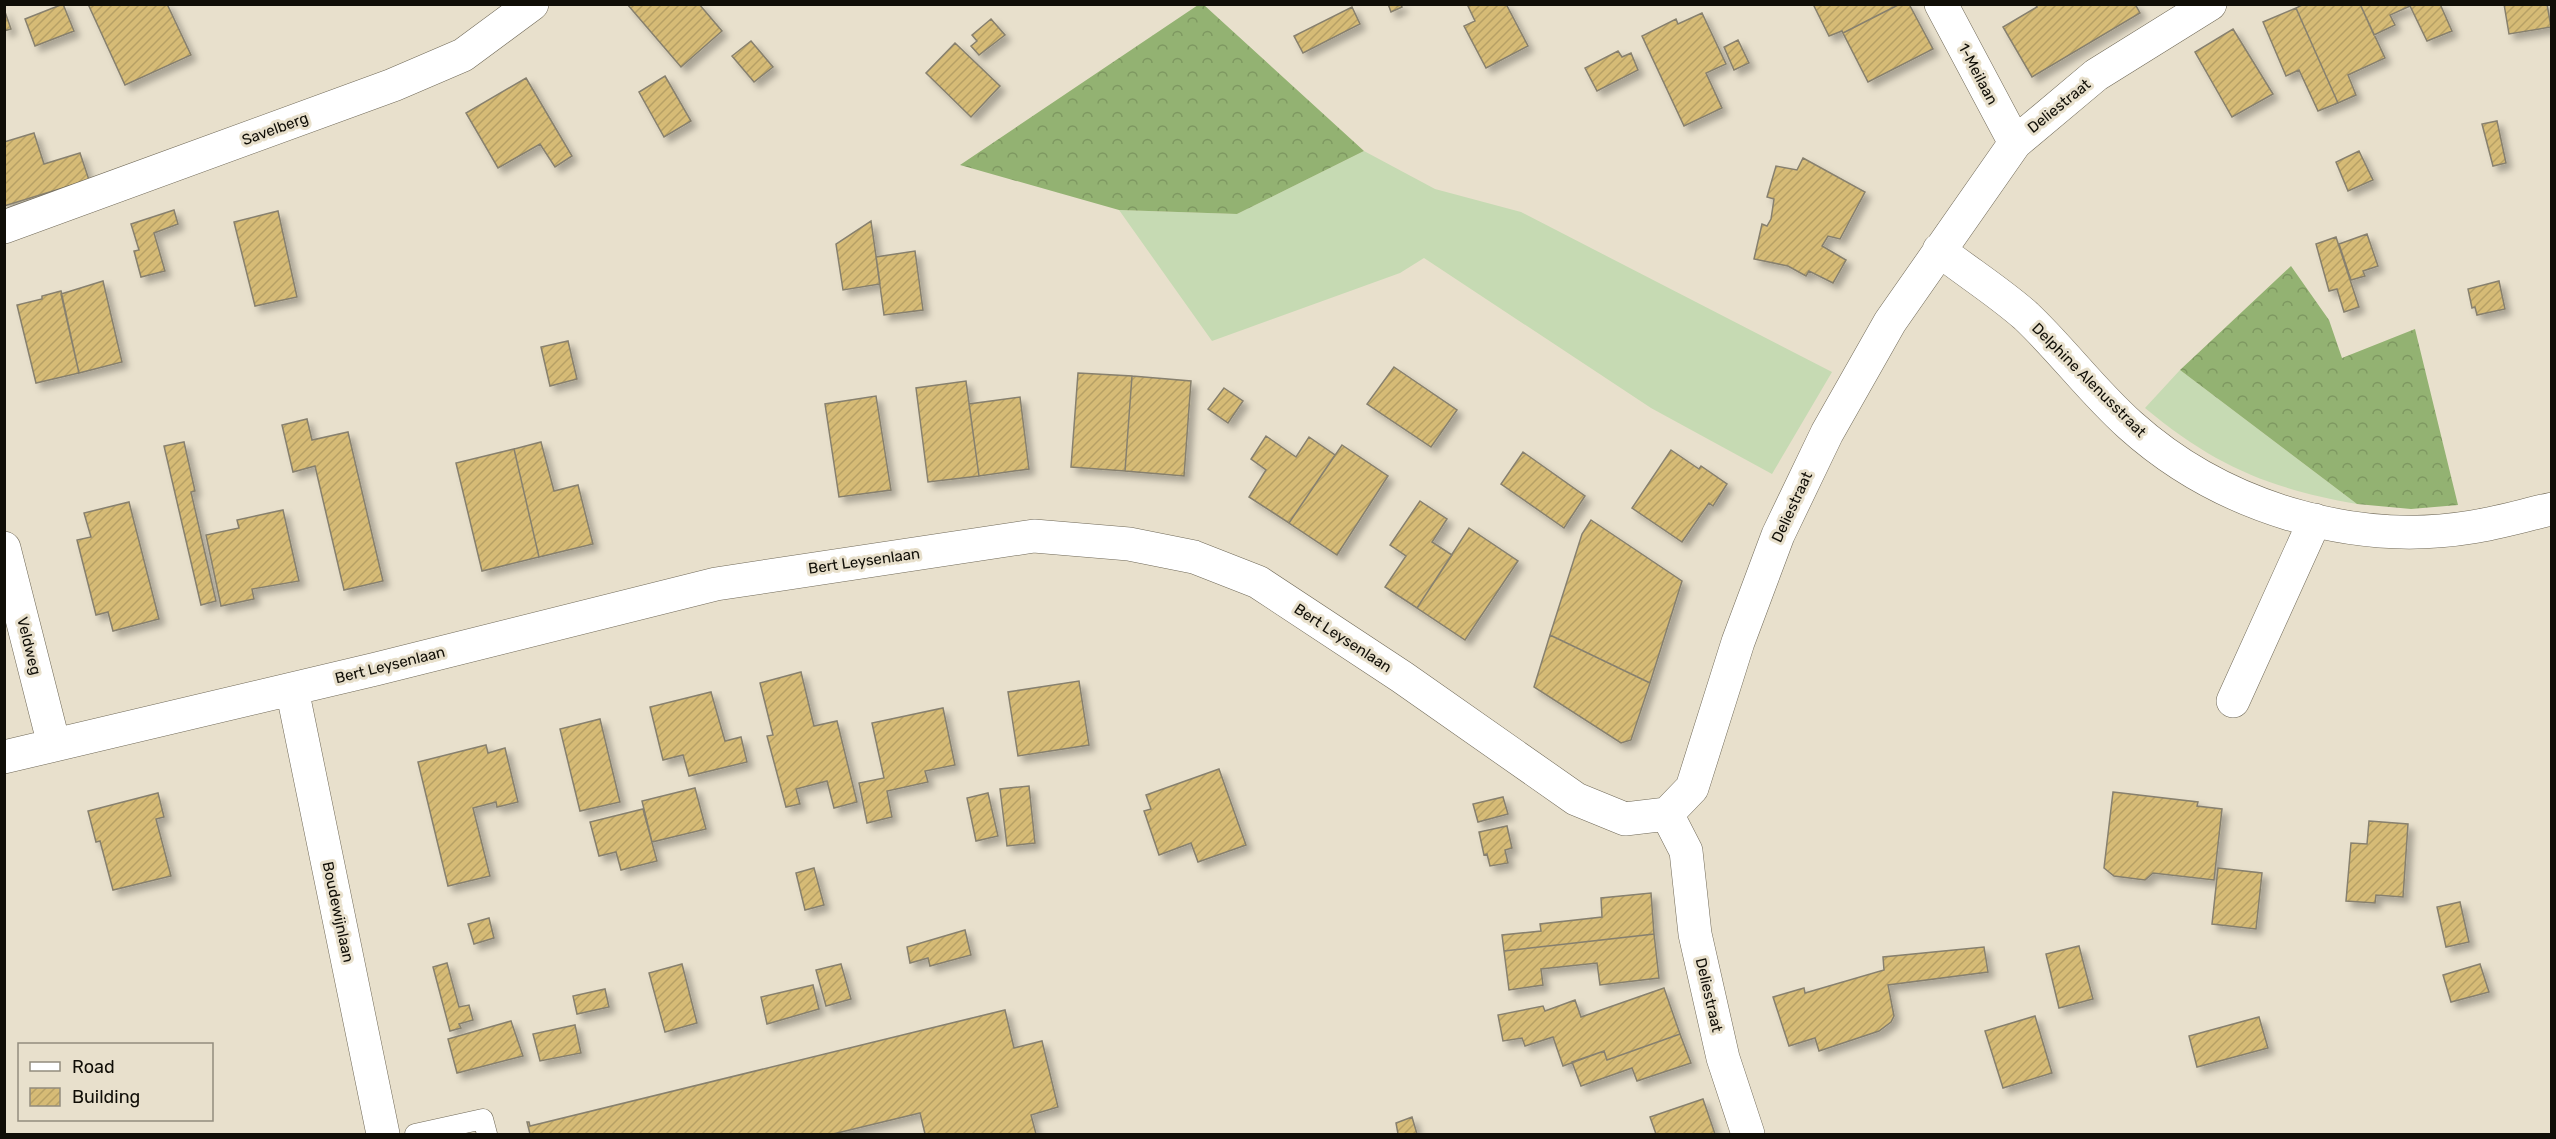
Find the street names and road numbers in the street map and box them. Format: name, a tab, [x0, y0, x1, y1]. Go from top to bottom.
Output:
street label: 1-Meilaan	[1954, 40, 2002, 108]
street label: Deliestraat	[2024, 75, 2094, 137]
street label: Savelberg	[239, 109, 311, 149]
street label: Delphine Alenusstraat	[2028, 319, 2150, 441]
street label: Deliestraat	[1768, 469, 1816, 545]
street label: Bert Leysenlaan	[807, 544, 921, 578]
street label: Bert Leysenlaan	[1291, 600, 1395, 676]
street label: Veldweg	[13, 615, 45, 677]
street label: Bert Leysenlaan	[333, 643, 447, 687]
street label: Boudewijnlaan	[319, 860, 357, 964]
street label: Deliestraat	[1692, 956, 1726, 1034]

